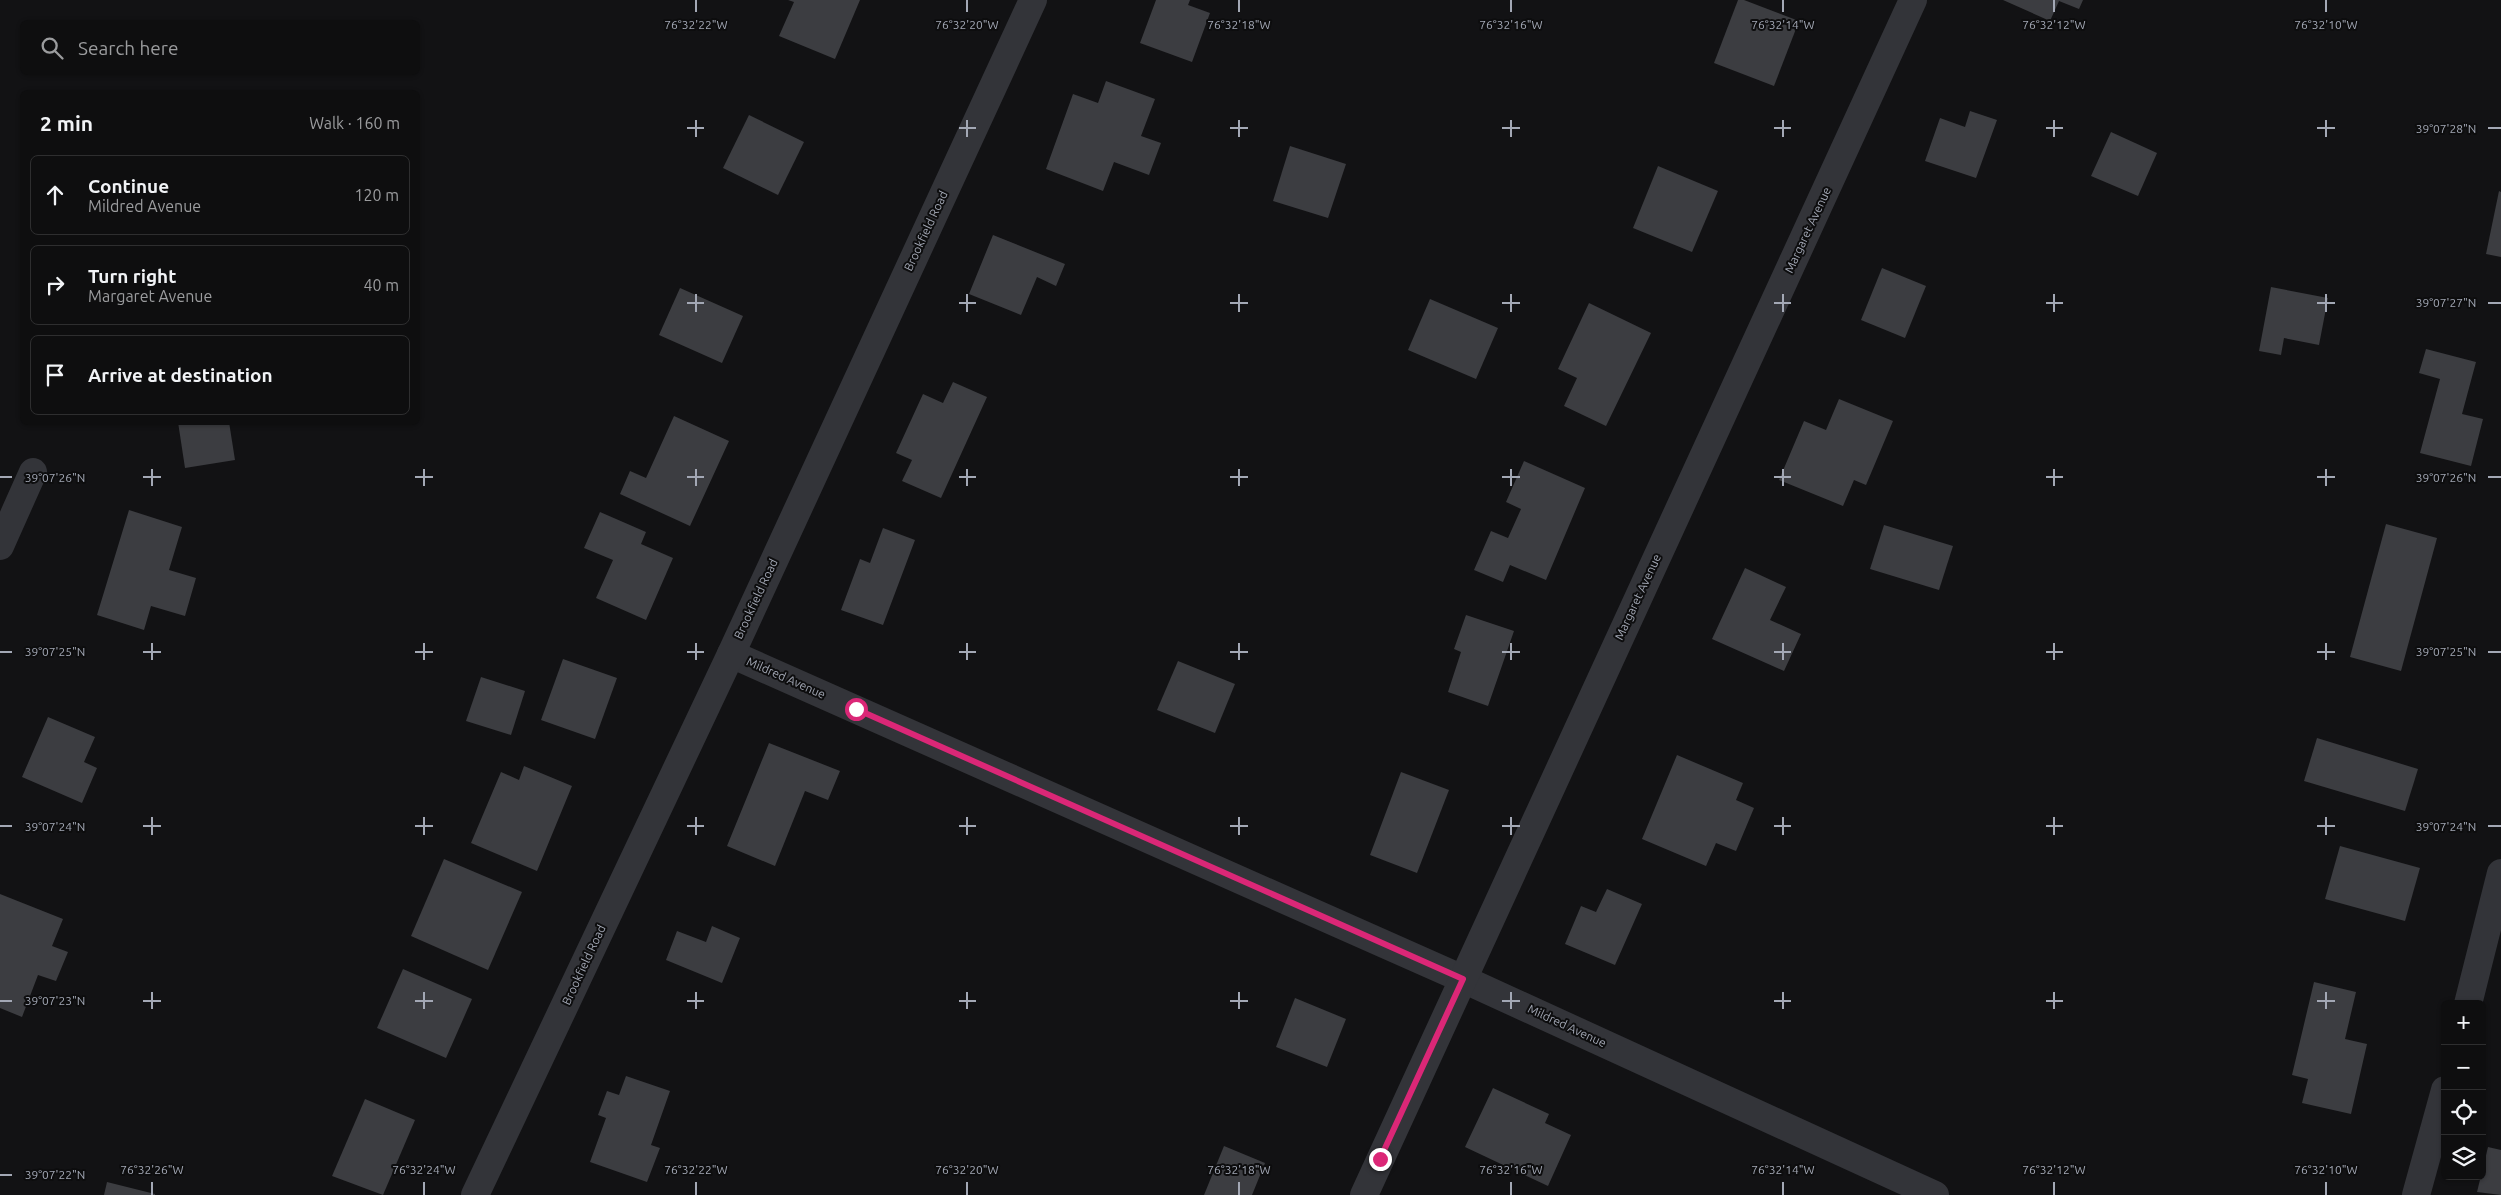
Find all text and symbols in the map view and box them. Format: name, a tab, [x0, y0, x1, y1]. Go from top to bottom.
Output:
text: 76°32'22"W	[664, 18, 728, 31]
text: 76°32'20"W	[935, 18, 999, 31]
text: 76°32'18"W	[1207, 18, 1271, 31]
text: 76°32'16"W	[1479, 18, 1543, 31]
text: 76°32'14"W	[1751, 18, 1815, 31]
text: 76°32'12"W	[2022, 18, 2086, 31]
text: 76°32'10"W	[2294, 18, 2358, 31]
search box	[20, 20, 420, 75]
icon: search	[38, 34, 66, 62]
text: Search here	[78, 37, 178, 59]
text: 2 min	[40, 111, 93, 135]
text: Walk · 160 m	[309, 114, 400, 132]
text: 39°07'28"N	[2416, 122, 2476, 135]
text: Continue	[88, 175, 169, 197]
icon: ahead	[41, 181, 69, 209]
street label: Margaret Avenue	[1782, 185, 1833, 275]
text: 120 m	[354, 186, 399, 204]
street label: Brookfield Road	[901, 189, 950, 273]
text: Mildred Avenue	[88, 197, 201, 215]
text: Turn right	[88, 265, 176, 287]
icon: right	[41, 271, 69, 299]
text: 40 m	[363, 276, 399, 294]
text: Margaret Avenue	[88, 287, 212, 305]
text: 39°07'27"N	[2416, 296, 2476, 309]
icon: arrive	[41, 361, 69, 389]
text: Arrive at destination	[88, 364, 273, 386]
text: 39°07'26"N	[25, 471, 85, 484]
text: 39°07'26"N	[2416, 471, 2476, 484]
street label: Margaret Avenue	[1612, 552, 1663, 642]
street label: Brookfield Road	[731, 557, 780, 641]
text: 39°07'25"N	[25, 645, 85, 658]
text: 39°07'25"N	[2416, 645, 2476, 658]
street label: Mildred Avenue	[745, 654, 828, 701]
route start	[845, 698, 868, 721]
text: 39°07'24"N	[25, 820, 85, 833]
text: 39°07'24"N	[2416, 820, 2476, 833]
street label: Brookfield Road	[559, 923, 608, 1007]
text: 39°07'23"N	[25, 994, 85, 1007]
map controls	[2441, 1000, 2486, 1180]
button: +	[2441, 1000, 2486, 1045]
street label: Mildred Avenue	[1526, 1002, 1608, 1049]
button: −	[2441, 1045, 2486, 1090]
button: locate	[2441, 1090, 2486, 1135]
button: layers	[2441, 1135, 2486, 1180]
route end	[1369, 1148, 1392, 1171]
text: 76°32'26"W	[120, 1163, 184, 1176]
text: 76°32'24"W	[392, 1163, 456, 1176]
text: 76°32'22"W	[664, 1163, 728, 1176]
text: 76°32'20"W	[935, 1163, 999, 1176]
text: 76°32'18"W	[1207, 1163, 1271, 1176]
text: 76°32'16"W	[1479, 1163, 1543, 1176]
text: 76°32'14"W	[1751, 1163, 1815, 1176]
text: 76°32'12"W	[2022, 1163, 2086, 1176]
text: 76°32'10"W	[2294, 1163, 2358, 1176]
text: 39°07'22"N	[25, 1168, 85, 1181]

